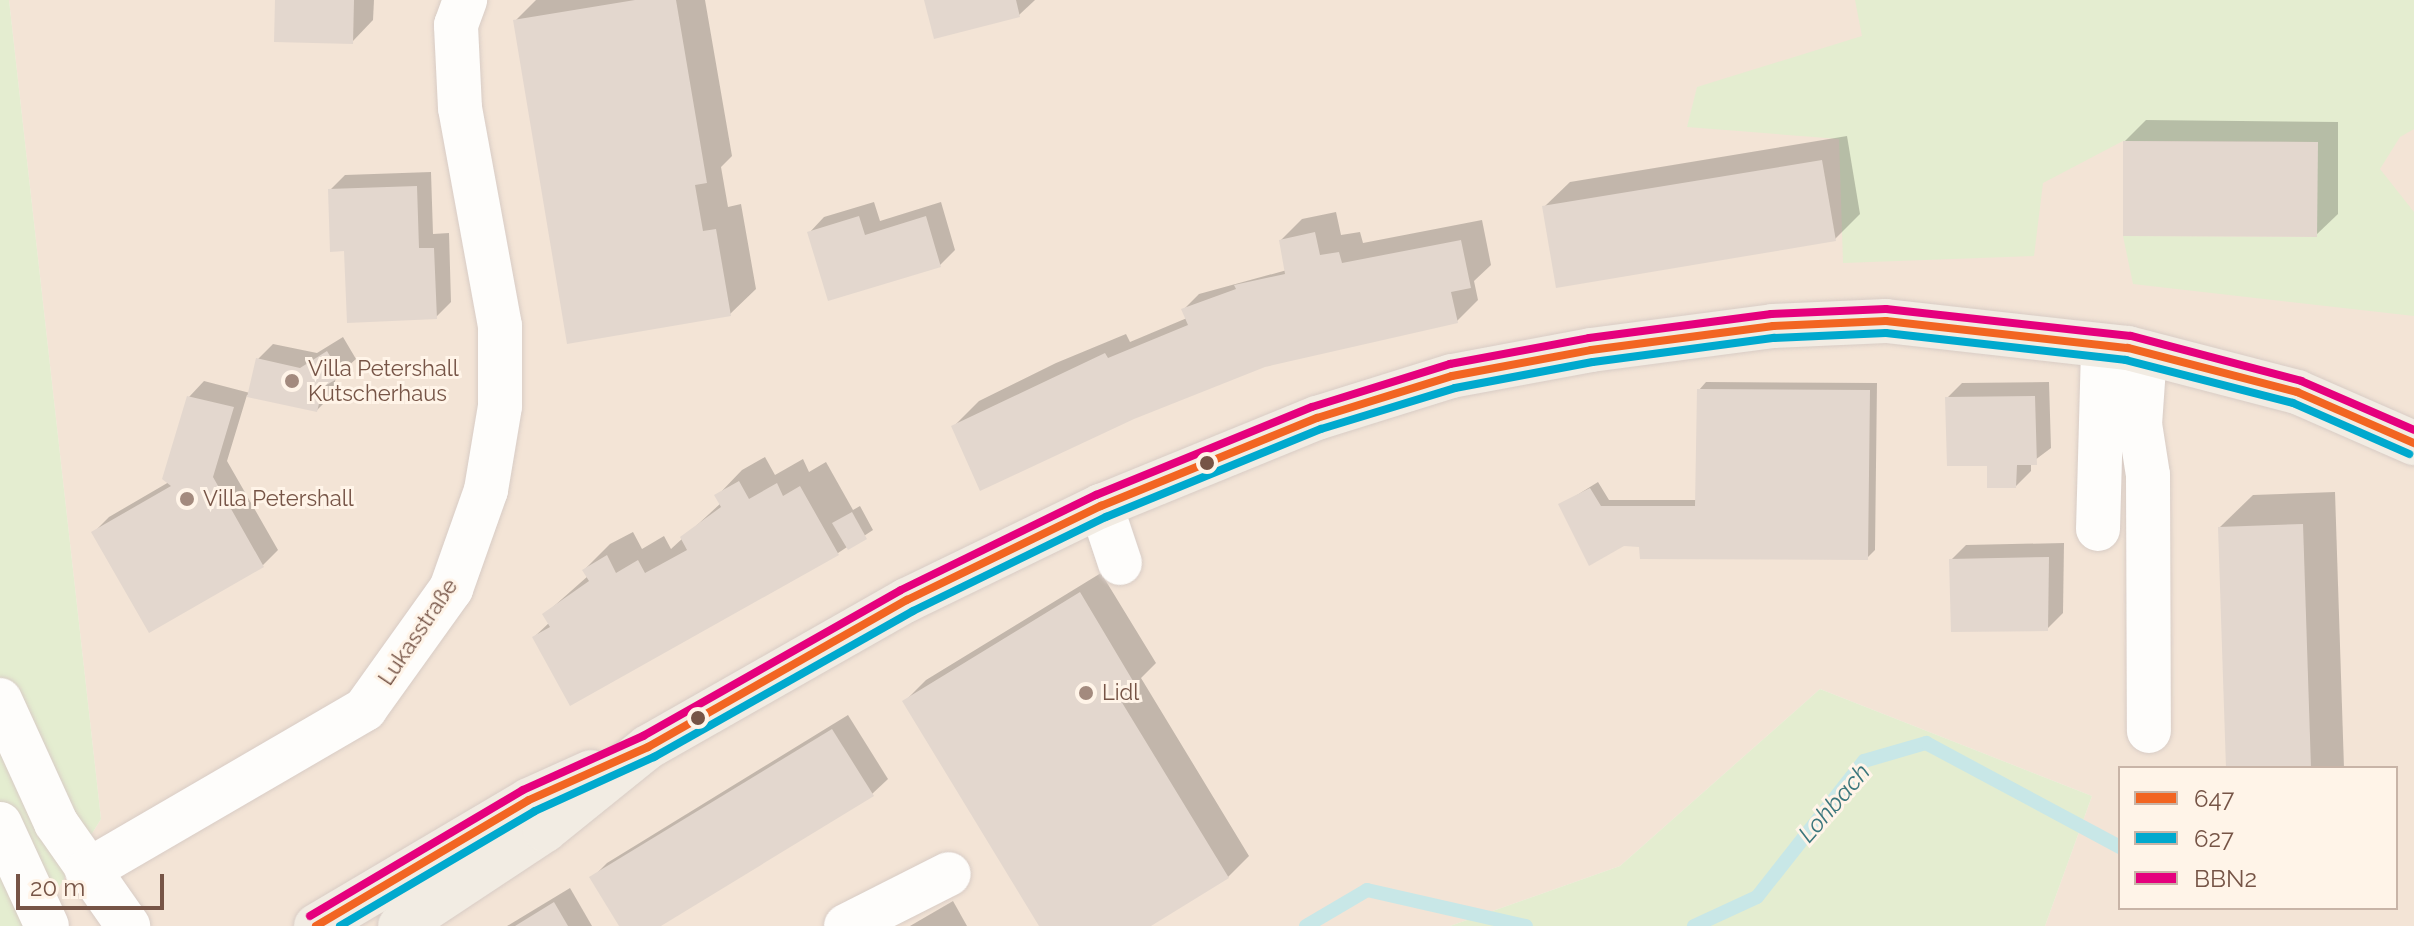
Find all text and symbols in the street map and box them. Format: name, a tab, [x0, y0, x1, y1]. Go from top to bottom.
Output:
place label: Villa Petershall Kutscherhaus	[308, 355, 459, 406]
marker: Villa Petershall Kutscherhaus	[283, 372, 301, 390]
unlabelled marker	[1199, 455, 1215, 471]
place label: Villa Petershall	[203, 486, 354, 512]
marker: Villa Petershall	[178, 490, 196, 508]
street label: Lukasstraße	[373, 574, 463, 690]
place label: Lidl	[1102, 680, 1139, 706]
marker: Lidl	[1077, 684, 1095, 702]
unlabelled marker	[690, 710, 706, 726]
water label: Lohbach	[1792, 758, 1876, 848]
legend	[2118, 766, 2398, 910]
text: 647	[2194, 784, 2234, 813]
text: 627	[2194, 824, 2234, 853]
scale bar	[20, 858, 168, 908]
text: BBN2	[2194, 864, 2257, 893]
text: 20 m	[30, 873, 85, 902]

